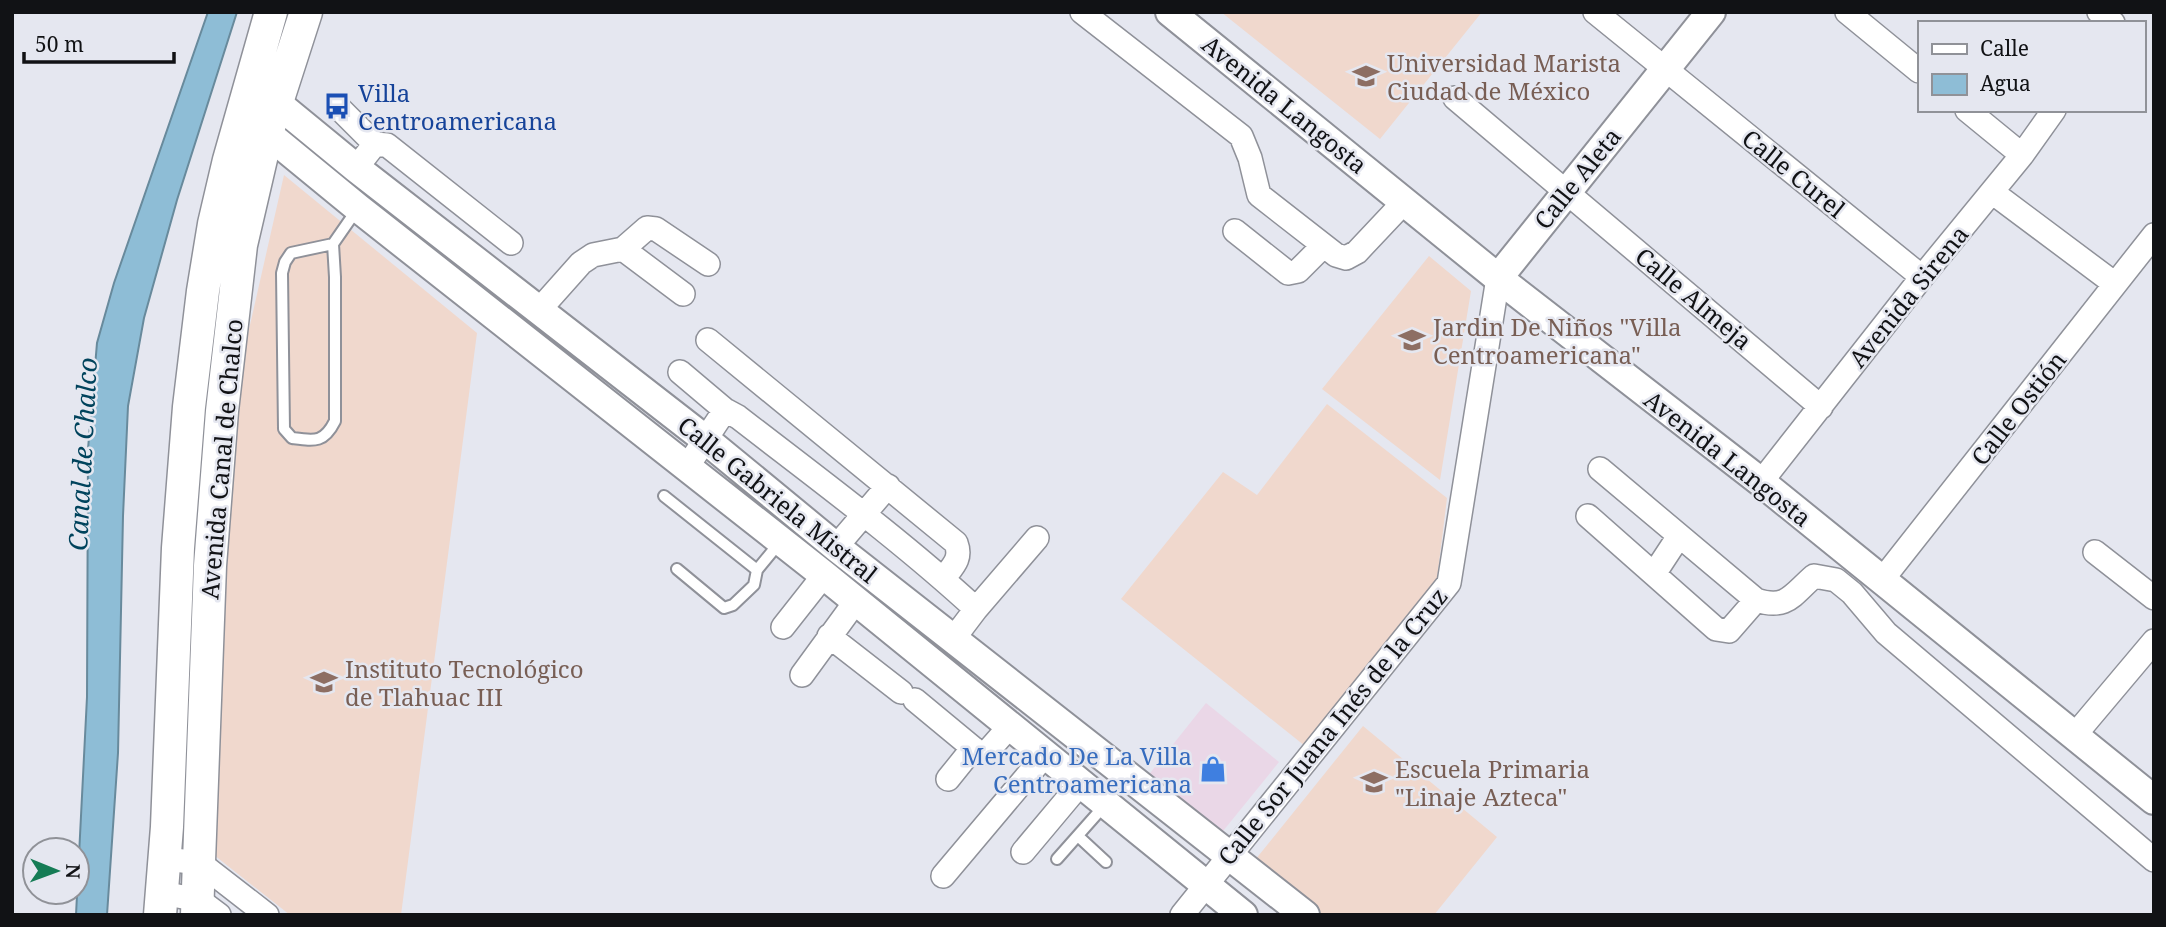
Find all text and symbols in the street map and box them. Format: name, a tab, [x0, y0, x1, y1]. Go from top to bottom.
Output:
scale bar	[24, 21, 175, 65]
legend	[1918, 21, 2145, 112]
street label: Avenida Langosta	[1196, 27, 1374, 181]
text: 50 m	[35, 30, 84, 58]
text: Calle	[1980, 34, 2029, 62]
place label: Universidad Marista Ciudad de México	[1387, 46, 1621, 107]
school or university icon: Universidad Marista Ciudad de México	[1351, 61, 1381, 91]
text: Agua	[1980, 69, 2031, 97]
place label: Villa Centroamericana	[358, 76, 557, 137]
bus stop icon: Villa Centroamericana	[322, 91, 352, 121]
street label: Calle Aleta	[1526, 120, 1628, 236]
street label: Calle Curel	[1736, 121, 1853, 225]
street label: Avenida Sirena	[1841, 218, 1975, 374]
street label: Calle Almeja	[1629, 239, 1759, 357]
place label: Jardin De Niños "Villa Centroamericana"	[1432, 310, 1682, 371]
street label: Avenida Canal de Chalco	[192, 318, 250, 600]
school or university icon: Jardin De Niños "Villa Centroamericana"	[1397, 325, 1427, 355]
street label: Calle Ostión	[1963, 344, 2073, 472]
water label: Canal de Chalco	[59, 356, 105, 552]
street label: Avenida Langosta	[1638, 382, 1818, 534]
street label: Calle Gabriela Mistral	[671, 408, 885, 590]
street label: Calle Sor Juana Inés de la Cruz	[1210, 580, 1454, 872]
place label: Instituto Tecnológico de Tlahuac III	[345, 652, 584, 713]
school or university icon: Instituto Tecnológico de Tlahuac III	[309, 667, 339, 697]
place label: Mercado De La Villa Centroamericana	[962, 739, 1192, 800]
place label: Escuela Primaria "Linaje Azteca"	[1395, 752, 1590, 813]
shop icon: Mercado De La Villa Centroamericana	[1198, 754, 1228, 784]
school or university icon: Escuela Primaria "Linaje Azteca"	[1359, 767, 1389, 797]
north arrow	[21, 836, 91, 906]
text: N	[60, 864, 86, 879]

